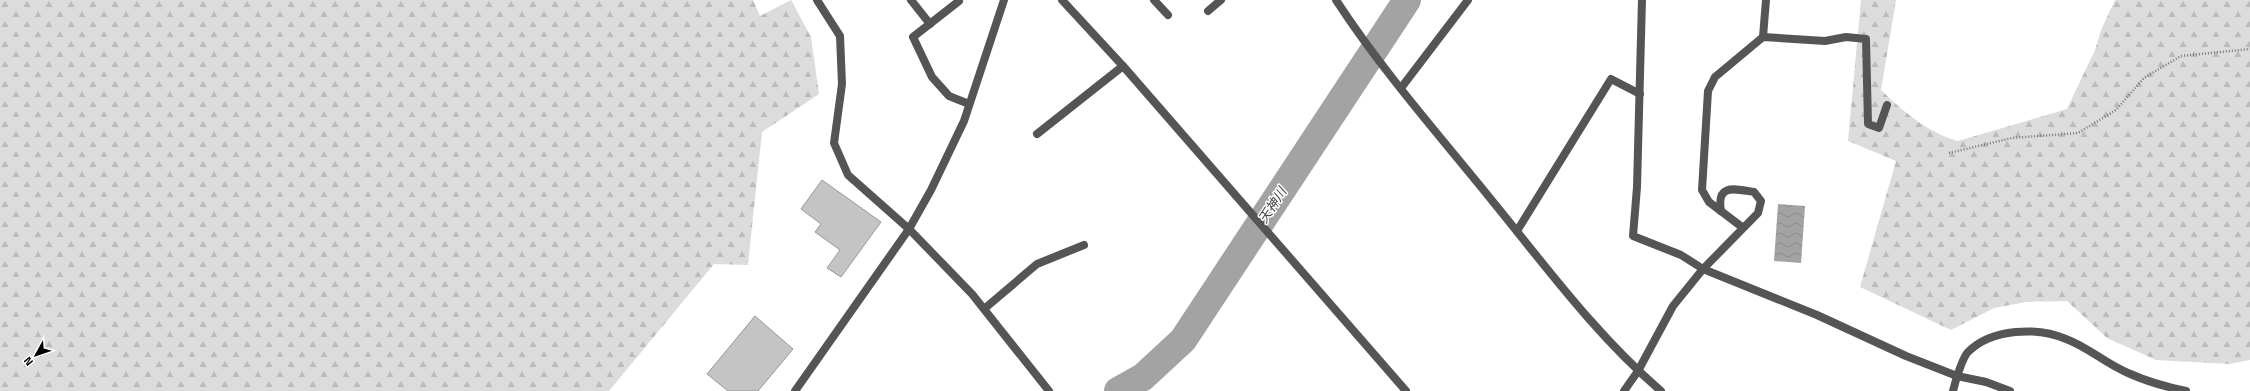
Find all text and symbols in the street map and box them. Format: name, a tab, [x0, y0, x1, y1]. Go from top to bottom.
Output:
water label: 天神川	[1253, 182, 1292, 227]
north arrow	[16, 335, 56, 375]
text: N	[20, 353, 37, 369]

